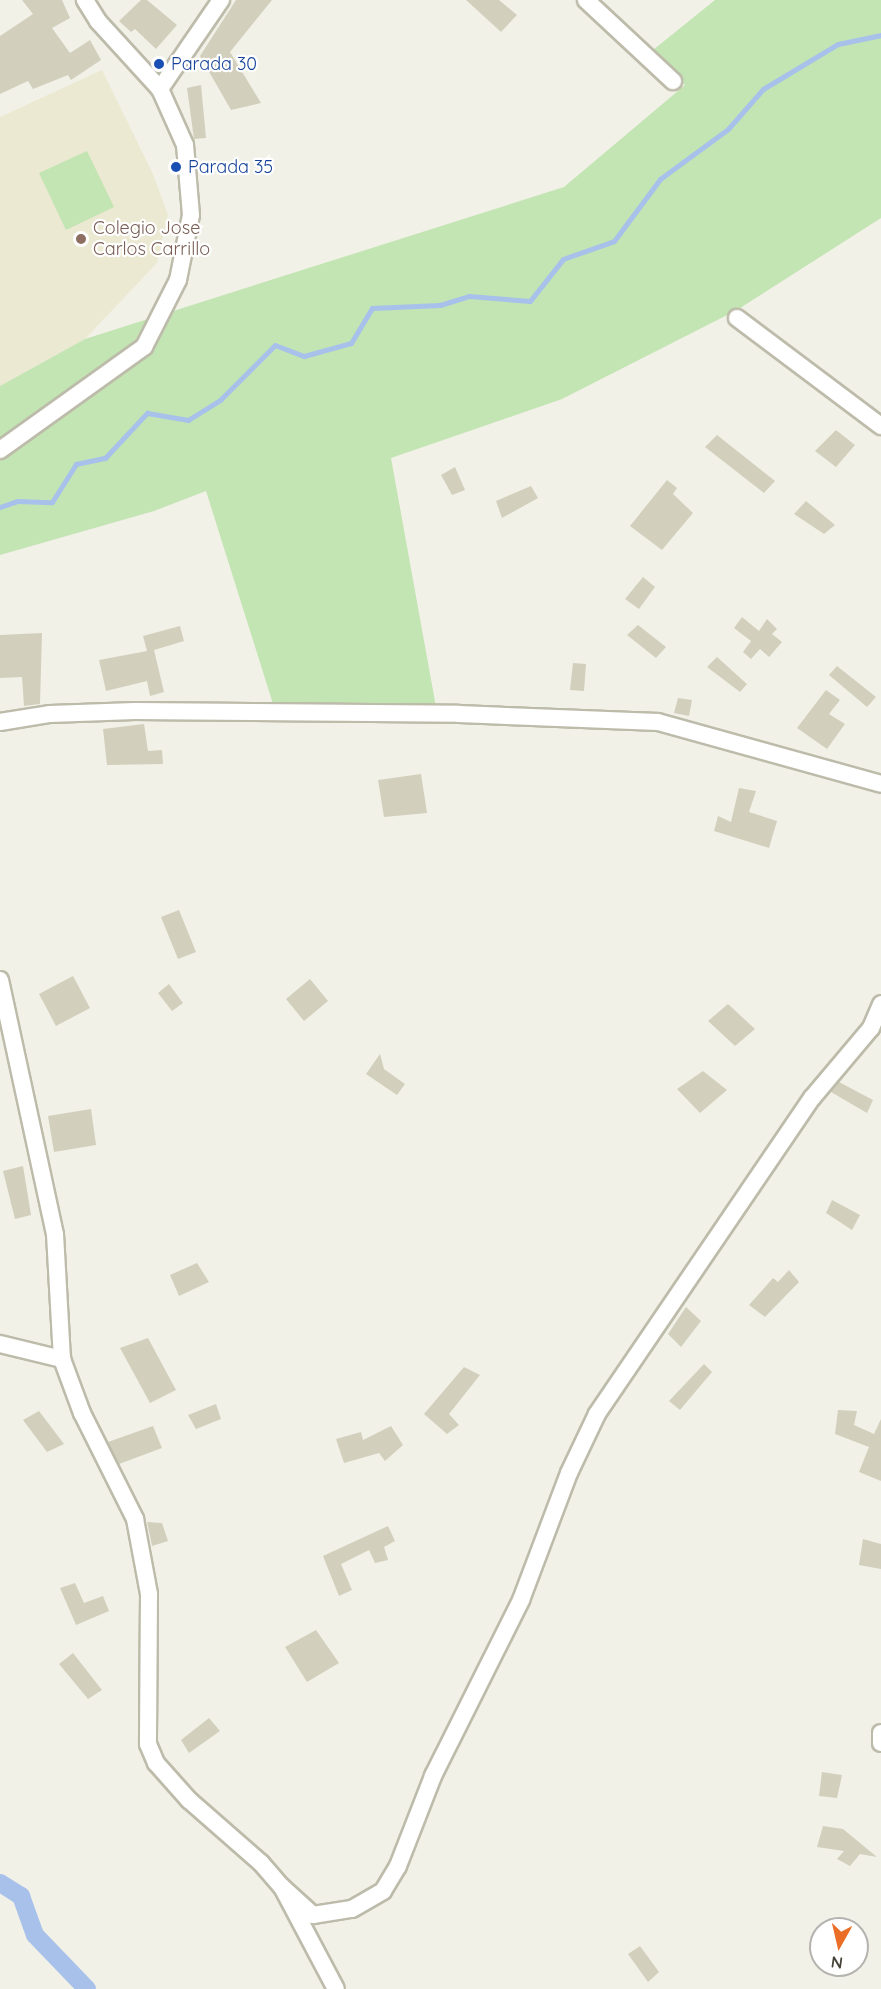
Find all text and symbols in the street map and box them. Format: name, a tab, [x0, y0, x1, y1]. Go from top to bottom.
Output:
place label: Parada 30	[171, 53, 257, 75]
marker: Parada 30	[152, 57, 166, 71]
place label: Parada 35	[188, 156, 273, 178]
marker: Parada 35	[169, 160, 183, 174]
place label: Colegio Jose Carlos Carrillo	[93, 218, 210, 260]
marker: Colegio Jose Carlos Carrillo	[74, 232, 88, 246]
north arrow	[809, 1917, 869, 1977]
text: N	[830, 1952, 844, 1974]

